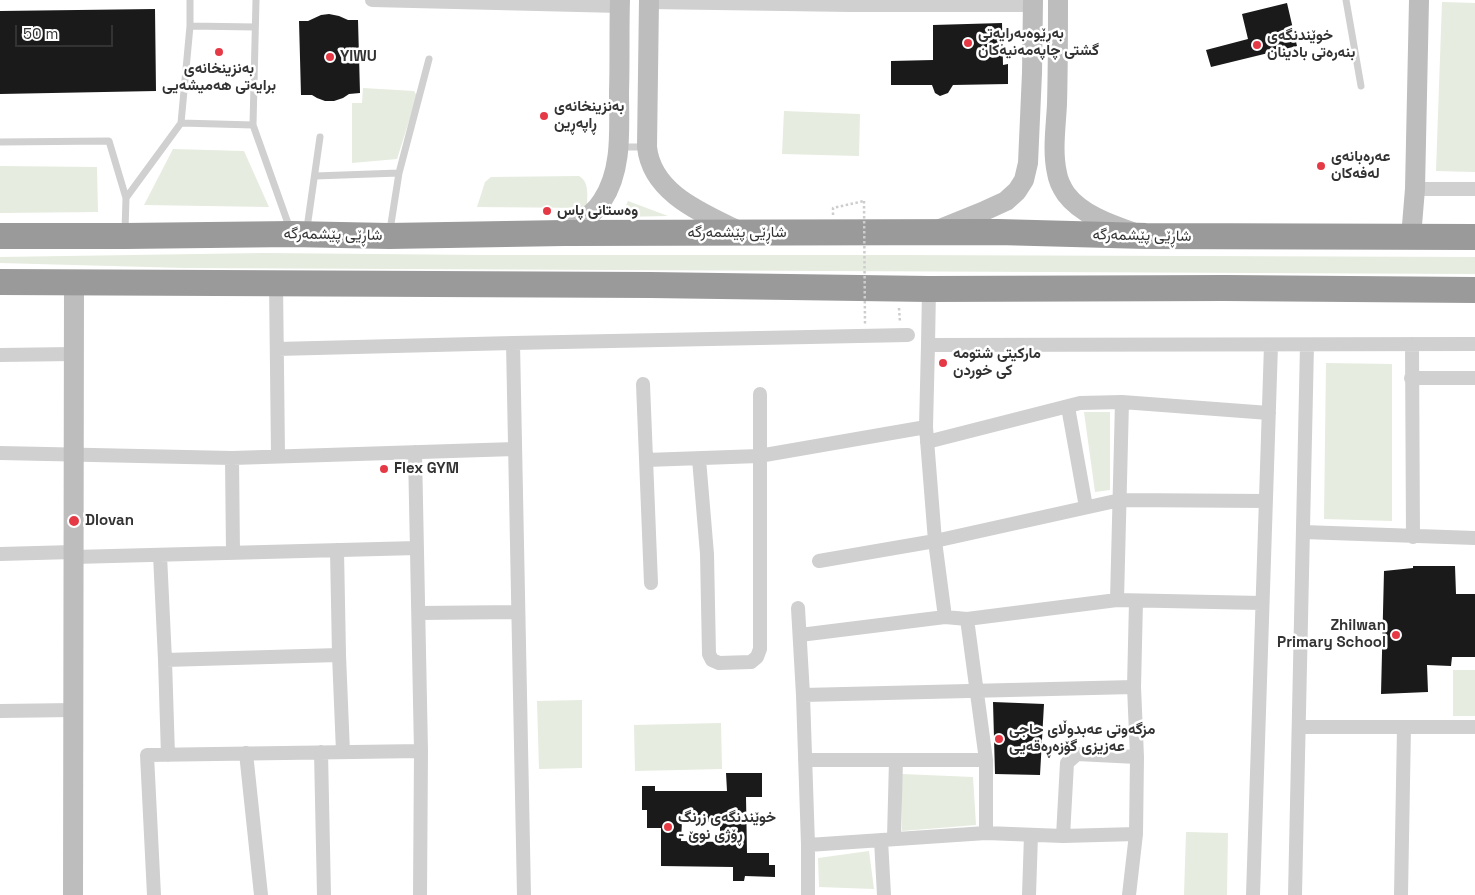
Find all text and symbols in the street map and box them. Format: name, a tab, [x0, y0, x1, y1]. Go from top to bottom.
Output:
scale bar	[18, 15, 115, 47]
text: 50 m	[23, 24, 58, 43]
place label: بەڕێوەبەرایەتی گشتی چاپەمەنیەکان	[978, 25, 1099, 60]
place label: خوێندنگەی بنەرەتی بادینان	[1267, 27, 1355, 62]
marker: بەڕێوەبەرایەتی گشتی چاپەمەنیەکان	[962, 37, 974, 49]
marker: خوێندنگەی بنەرەتی بادینان	[1251, 39, 1263, 51]
marker: بەنزینخانەی برایەتی هەمیشەیی	[213, 46, 225, 58]
place label: YIWU	[340, 48, 377, 66]
marker: YIWU	[324, 51, 336, 63]
place label: بەنزینخانەی برایەتی هەمیشەیی	[162, 60, 276, 95]
place label: بەنزینخانەی ڕاپەڕین	[554, 98, 624, 133]
marker: بەنزینخانەی ڕاپەڕین	[538, 110, 550, 122]
place label: عەرەبانەی لەفەکان	[1331, 148, 1390, 183]
marker: عەرەبانەی لەفەکان	[1315, 160, 1327, 172]
place label: وەستانی پاس	[557, 202, 638, 220]
marker: وەستانی پاس	[541, 205, 553, 217]
street label: شاڕێی پێشمەرگە	[687, 224, 787, 242]
street label: شاڕێی پێشمەرگە	[283, 225, 383, 245]
street label: شاڕێی پێشمەرگە	[1092, 226, 1192, 246]
place label: مارکیتی شتومه کی خوردن	[953, 345, 1041, 380]
marker: مارکیتی شتومه کی خوردن	[937, 357, 949, 369]
place label: Flex GYM	[394, 460, 459, 478]
marker: Flex GYM	[378, 463, 390, 475]
place label: Dlovan	[85, 512, 134, 530]
marker: Dlovan	[67, 514, 81, 528]
place label: Zhilwan Primary School	[1277, 617, 1386, 652]
marker: Zhilwan Primary School	[1390, 629, 1402, 641]
place label: مزگەوتی عەبدوڵای حاجی عەزیزی گۆزەڕەقەیی	[1009, 721, 1155, 756]
marker: مزگەوتی عەبدوڵای حاجی عەزیزی گۆزەڕەقەیی	[993, 733, 1005, 745]
place label: خوێندنگەی زرنگ - ڕۆژی نوێ	[678, 809, 776, 844]
marker: خوێندنگەی زرنگ - ڕۆژی نوێ	[662, 821, 674, 833]

